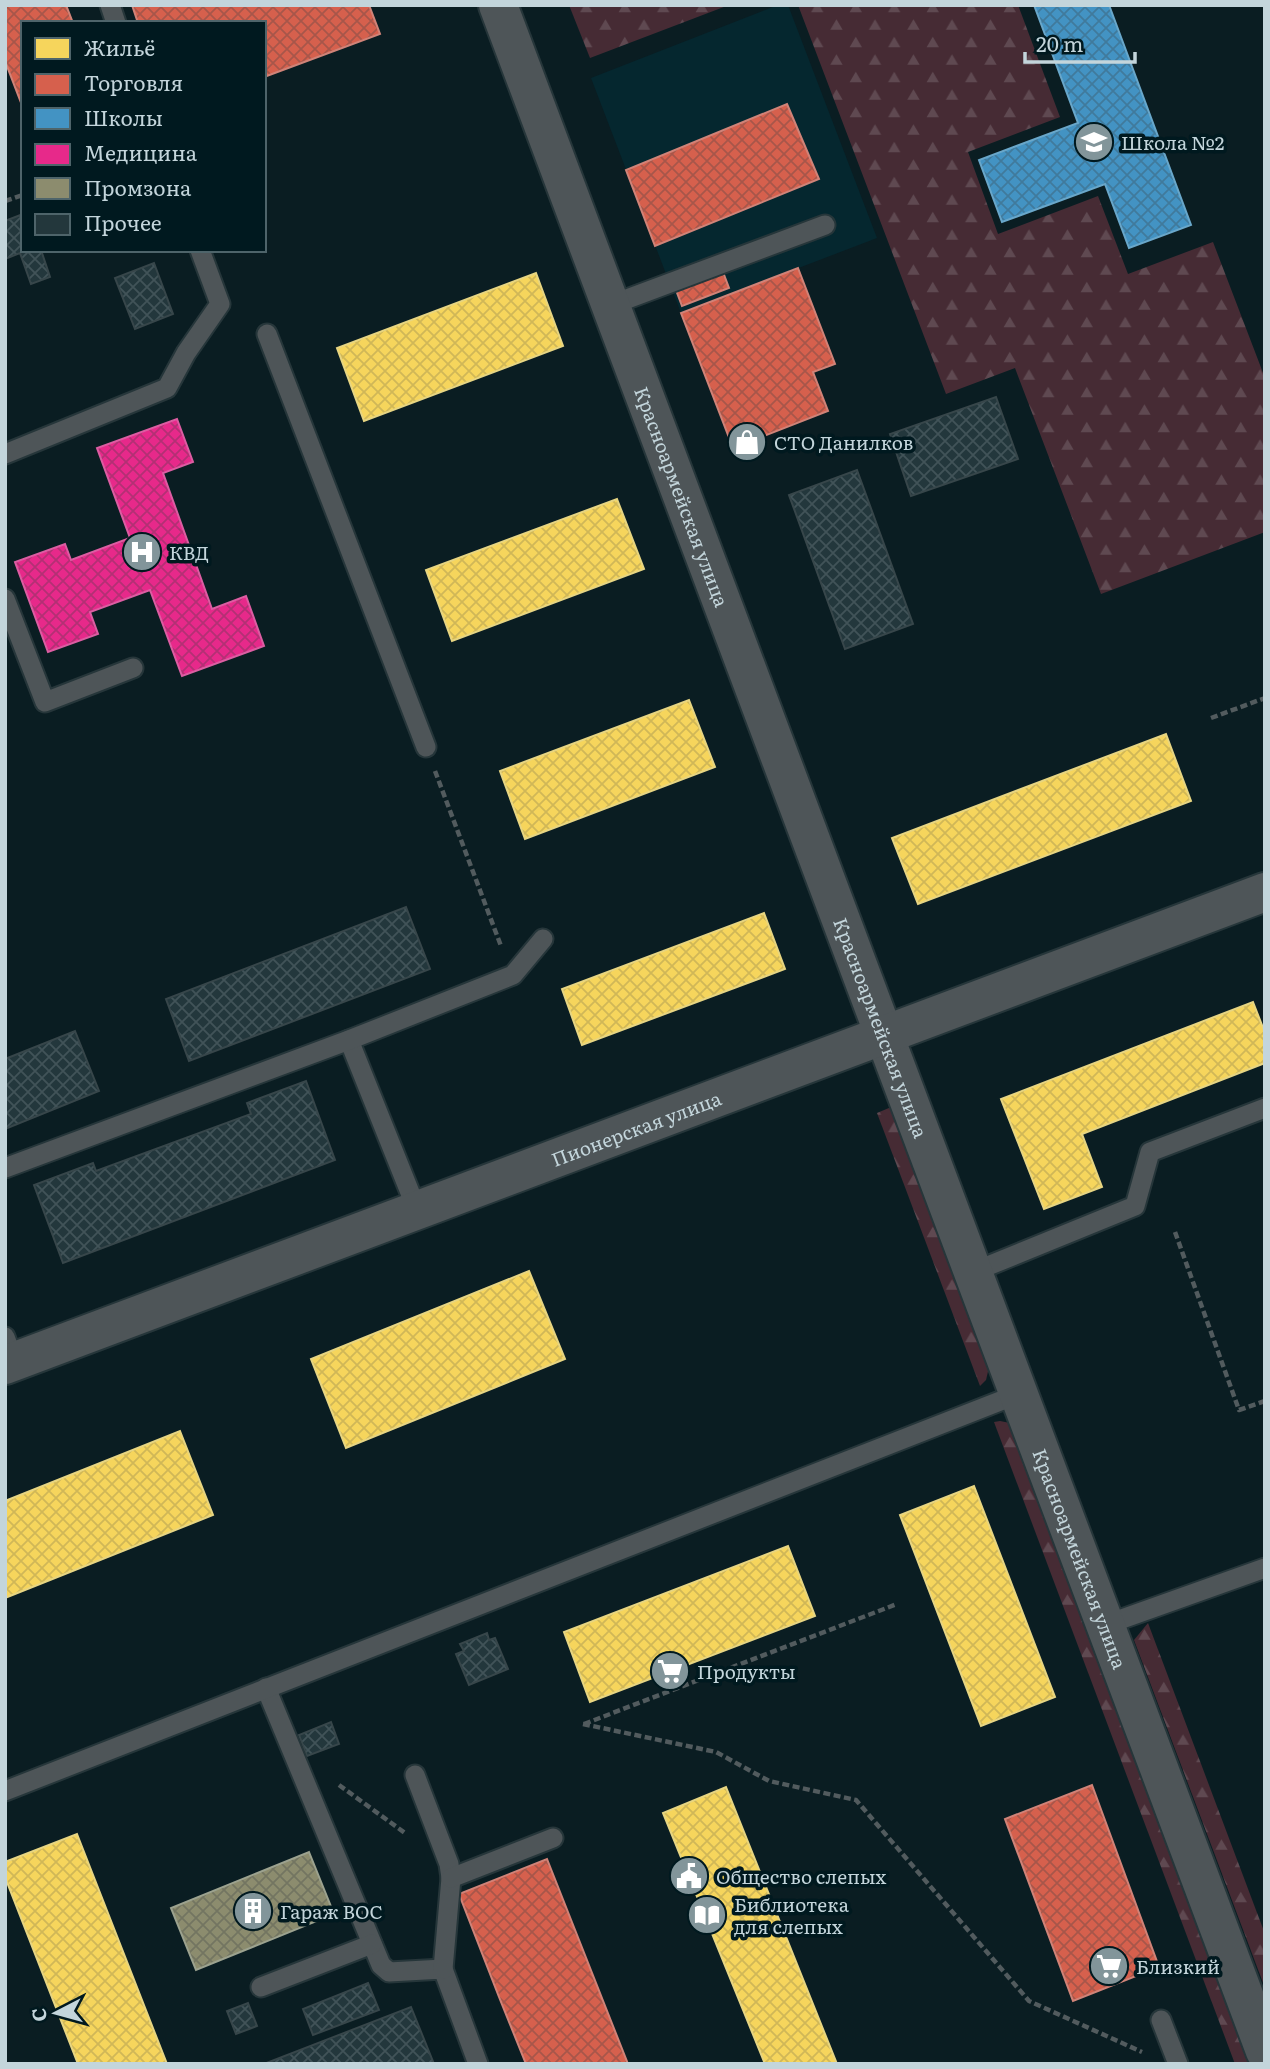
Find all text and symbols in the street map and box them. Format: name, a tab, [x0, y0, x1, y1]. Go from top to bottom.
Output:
legend	[21, 21, 266, 252]
scale bar	[1025, 21, 1135, 65]
text: 20 m	[1036, 27, 1083, 58]
text: Жильё	[84, 31, 155, 62]
text: Торговля	[84, 66, 183, 97]
text: Школы	[84, 101, 163, 132]
school or university icon: Школа №2	[1073, 121, 1115, 163]
place label: Школа №2	[1121, 128, 1225, 156]
text: Медицина	[84, 136, 198, 167]
text: Промзона	[84, 171, 192, 202]
text: Прочее	[84, 206, 162, 237]
street label: Красноармейская улица	[628, 382, 737, 612]
shop icon: СТО Данилков	[726, 421, 768, 463]
place label: СТО Данилков	[774, 428, 914, 456]
hospital icon: КВД	[121, 531, 163, 573]
place label: КВД	[169, 538, 209, 566]
street label: Красноармейская улица	[827, 913, 936, 1142]
street label: Пионерская улица	[547, 1083, 726, 1173]
street label: Красноармейская улица	[1026, 1444, 1135, 1673]
supermarket icon: Продукты	[649, 1650, 691, 1692]
place label: Продукты	[697, 1657, 796, 1685]
public building icon: Общество слепых	[668, 1855, 710, 1897]
place label: Общество слепых	[716, 1862, 886, 1890]
building icon: Гараж ВОС	[232, 1890, 274, 1932]
place label: Библиотека для слепых	[734, 1890, 850, 1940]
library icon: Библиотека для слепых	[686, 1894, 728, 1936]
place label: Гараж ВОС	[280, 1897, 383, 1925]
supermarket icon: Близкий	[1088, 1945, 1130, 1987]
place label: Близкий	[1136, 1952, 1220, 1980]
north arrow	[21, 1978, 91, 2048]
text: С	[23, 2007, 53, 2023]

